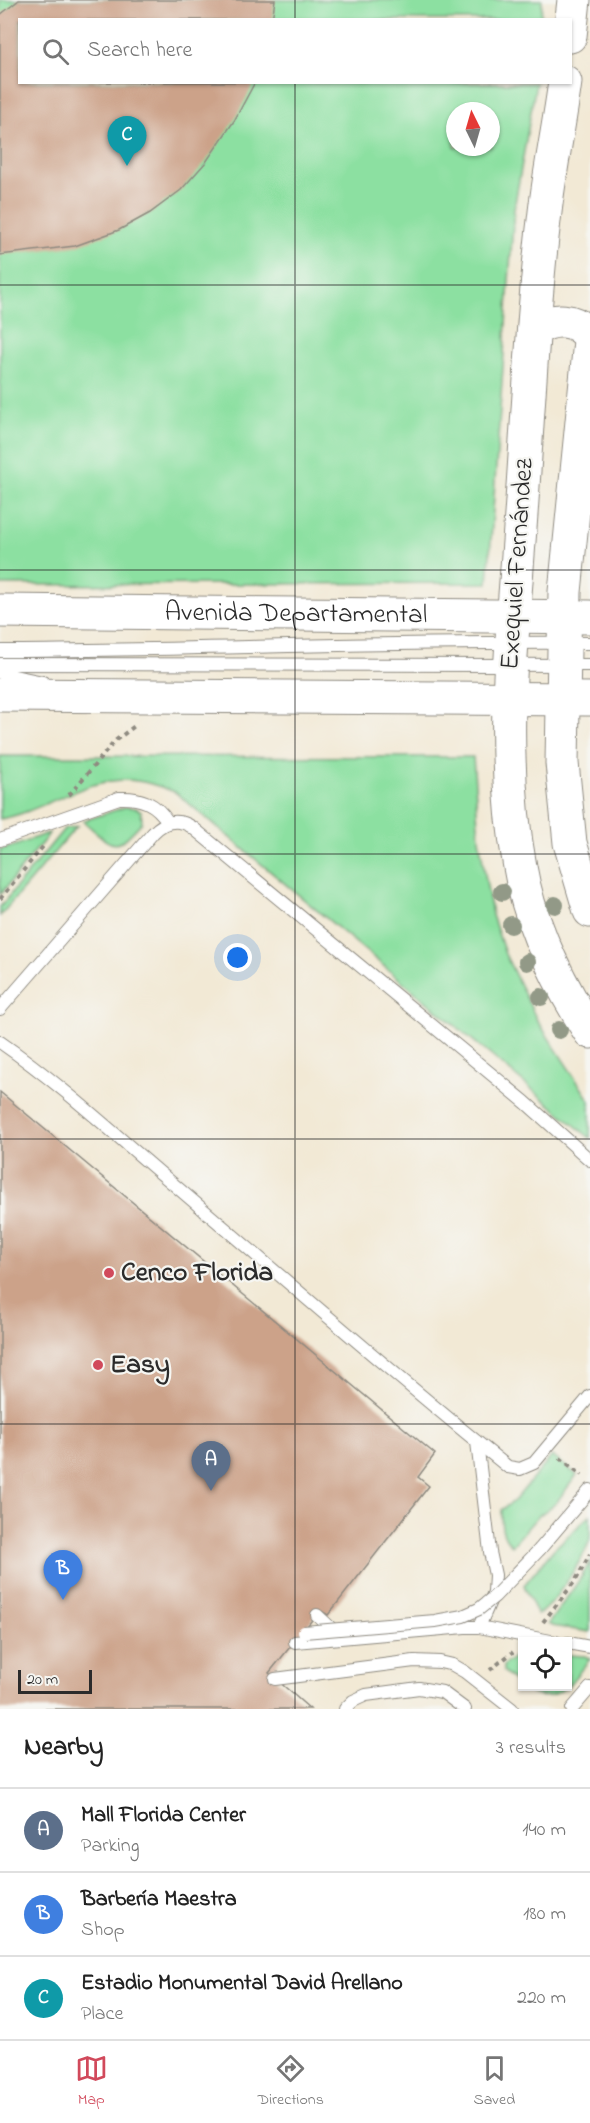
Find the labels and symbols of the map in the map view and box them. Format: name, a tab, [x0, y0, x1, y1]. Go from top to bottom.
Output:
north arrow	[446, 102, 500, 156]
pin: C	[108, 116, 146, 166]
street label: Exequiel Fernández	[491, 456, 545, 671]
street label: Avenida Departamental	[165, 593, 427, 635]
your location	[223, 943, 252, 972]
place label: Cenco Florida	[121, 1254, 273, 1293]
marker: Cenco Florida	[102, 1266, 116, 1280]
place label: Easy	[110, 1346, 170, 1385]
marker: Easy	[91, 1358, 105, 1372]
pin: A	[192, 1442, 230, 1491]
pin: B	[44, 1550, 82, 1600]
scale bar	[18, 1667, 92, 1694]

